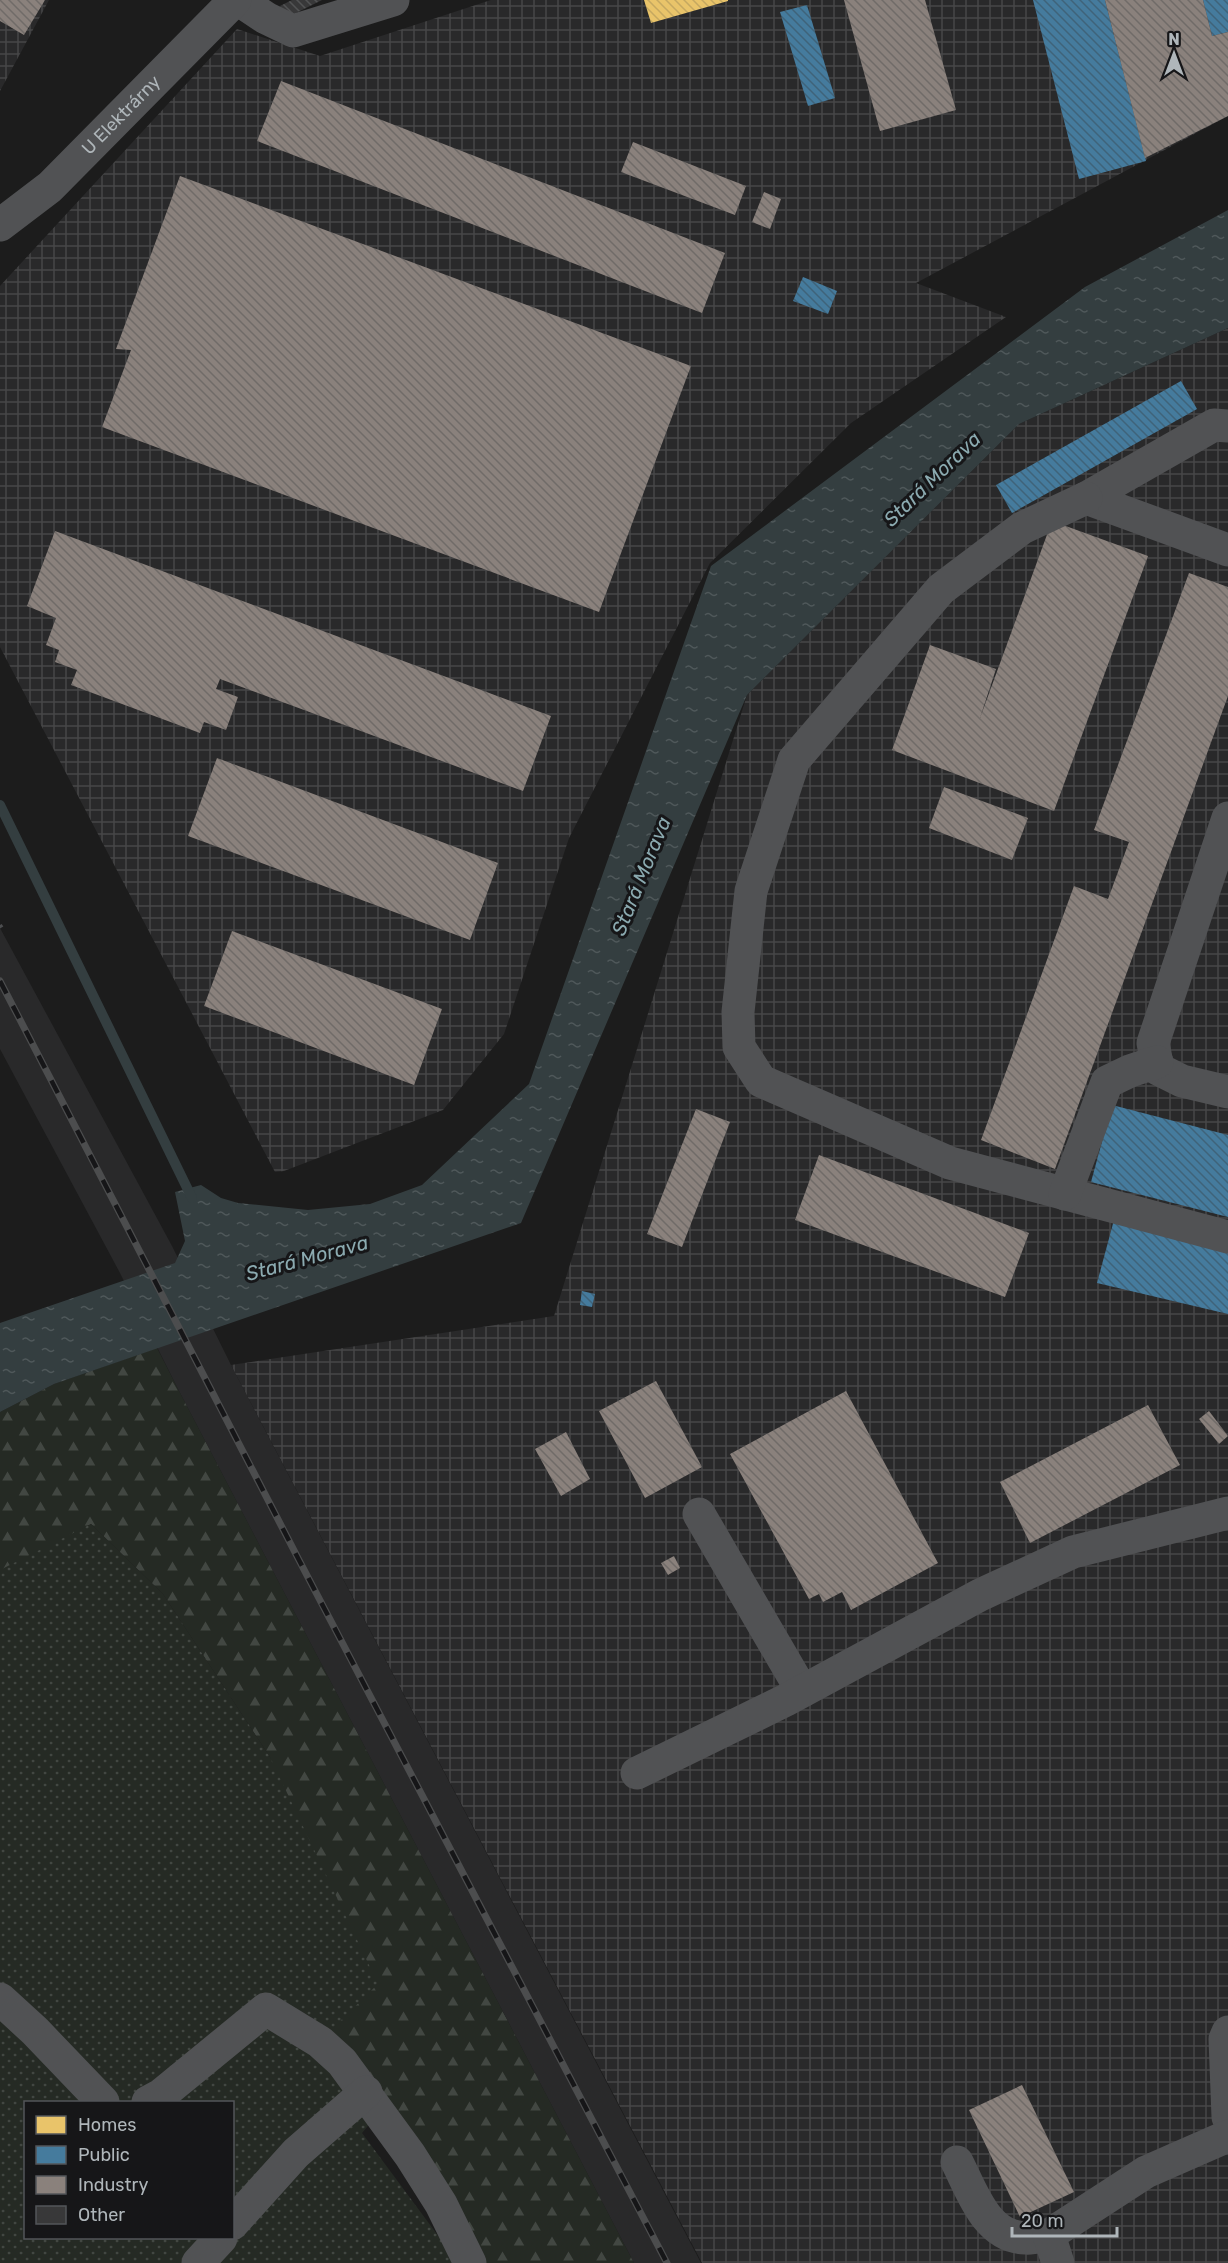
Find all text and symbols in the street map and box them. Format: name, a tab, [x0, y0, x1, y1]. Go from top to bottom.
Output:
north arrow	[1144, 24, 1204, 84]
text: N	[1168, 30, 1180, 49]
street label: U Elektrárny	[77, 71, 165, 159]
water label: Stará Morava	[878, 427, 986, 531]
water label: Stará Morava	[606, 813, 676, 939]
water label: Stará Morava	[243, 1230, 371, 1286]
legend	[24, 2101, 234, 2239]
text: Homes	[78, 2114, 136, 2136]
text: Public	[78, 2144, 130, 2166]
text: Industry	[78, 2174, 148, 2196]
scale bar	[1012, 2200, 1117, 2238]
text: Other	[78, 2204, 125, 2226]
text: 20 m	[1021, 2210, 1063, 2232]

